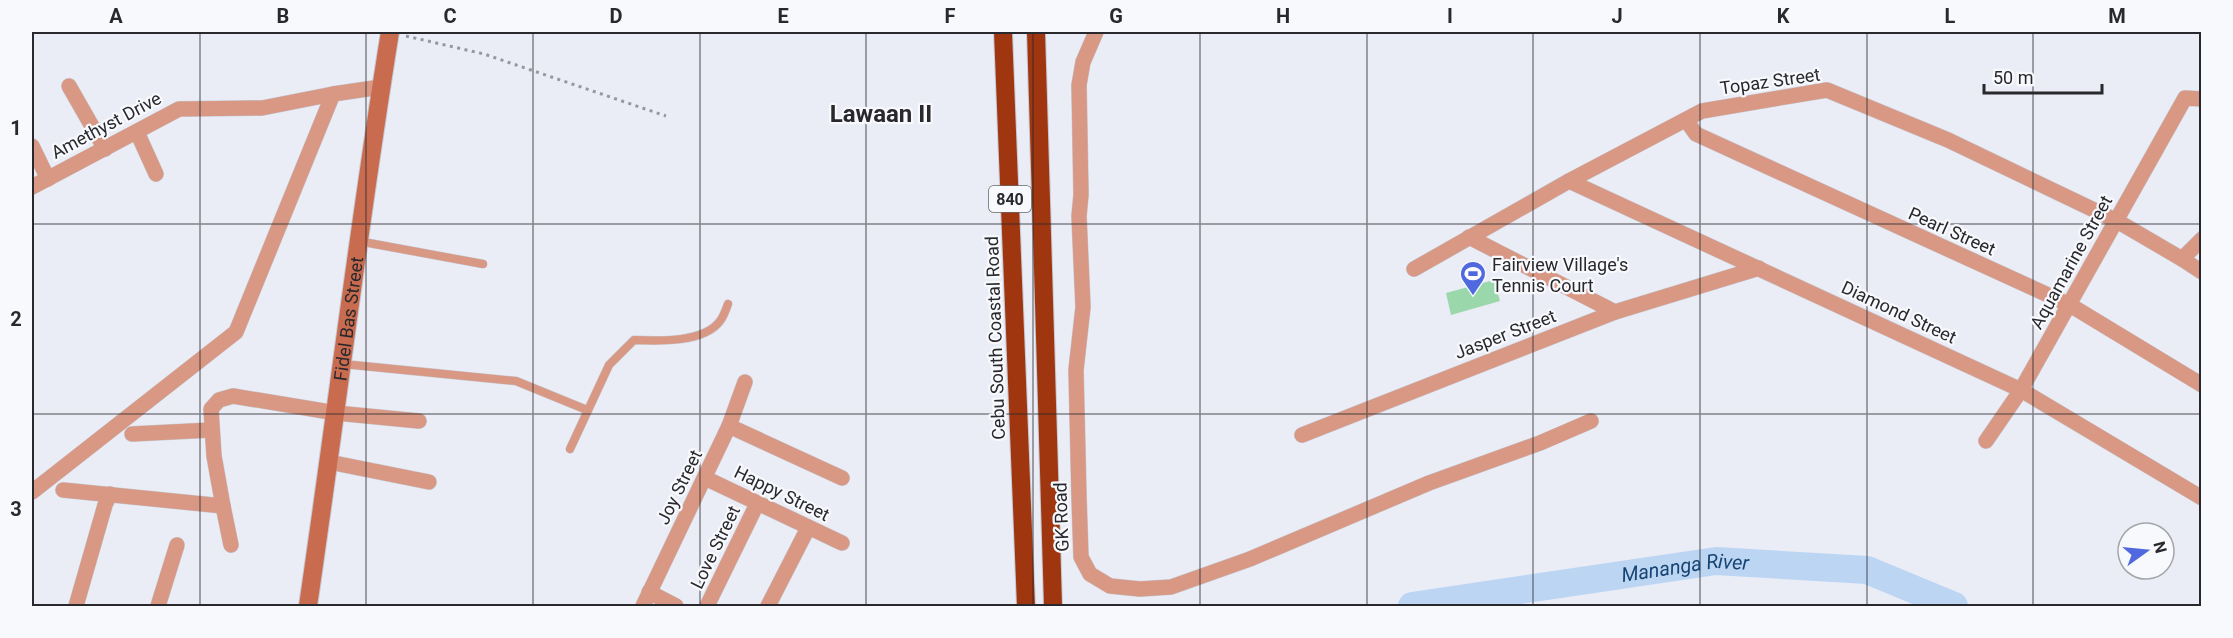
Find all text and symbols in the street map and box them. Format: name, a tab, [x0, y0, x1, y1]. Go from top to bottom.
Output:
text: A	[109, 4, 123, 28]
text: B	[277, 4, 289, 28]
text: C	[443, 4, 457, 28]
text: D	[610, 4, 623, 28]
text: E	[777, 4, 789, 28]
text: F	[945, 4, 956, 28]
text: G	[1109, 4, 1123, 28]
text: H	[1276, 4, 1290, 28]
text: I	[1447, 4, 1453, 28]
text: J	[1611, 4, 1623, 28]
text: K	[1777, 4, 1790, 28]
text: L	[1945, 4, 1956, 28]
text: M	[2108, 4, 2126, 28]
scale bar	[1984, 57, 2102, 95]
street label: Topaz Street	[1719, 64, 1822, 98]
text: 50 m	[1993, 67, 2033, 88]
street label: Amethyst Drive	[47, 87, 165, 163]
district label: Lawaan II	[830, 100, 932, 128]
text: 1	[10, 116, 22, 140]
road number: 840	[989, 186, 1031, 212]
street label: Aquamarine Street	[2026, 192, 2116, 332]
street label: Pearl Street	[1905, 202, 1999, 260]
street label: Cebu South Coastal Road	[981, 236, 1009, 440]
place label: Fairview Village's Tennis Court	[1492, 254, 1628, 296]
street label: Fidel Bas Street	[329, 255, 367, 382]
sports icon: Fairview Village's Tennis Court	[1458, 259, 1488, 297]
street label: Diamond Street	[1838, 276, 1960, 348]
street label: Jasper Street	[1451, 305, 1559, 363]
text: 2	[10, 307, 22, 331]
street label: Joy Street	[652, 446, 706, 528]
street label: Happy Street	[731, 461, 833, 525]
street label: GK Road	[1049, 482, 1073, 552]
text: 3	[10, 497, 22, 521]
street label: Love Street	[686, 502, 744, 592]
north arrow	[2116, 521, 2176, 581]
text: N	[2149, 539, 2171, 555]
water label: Mananga River	[1620, 549, 1751, 587]

